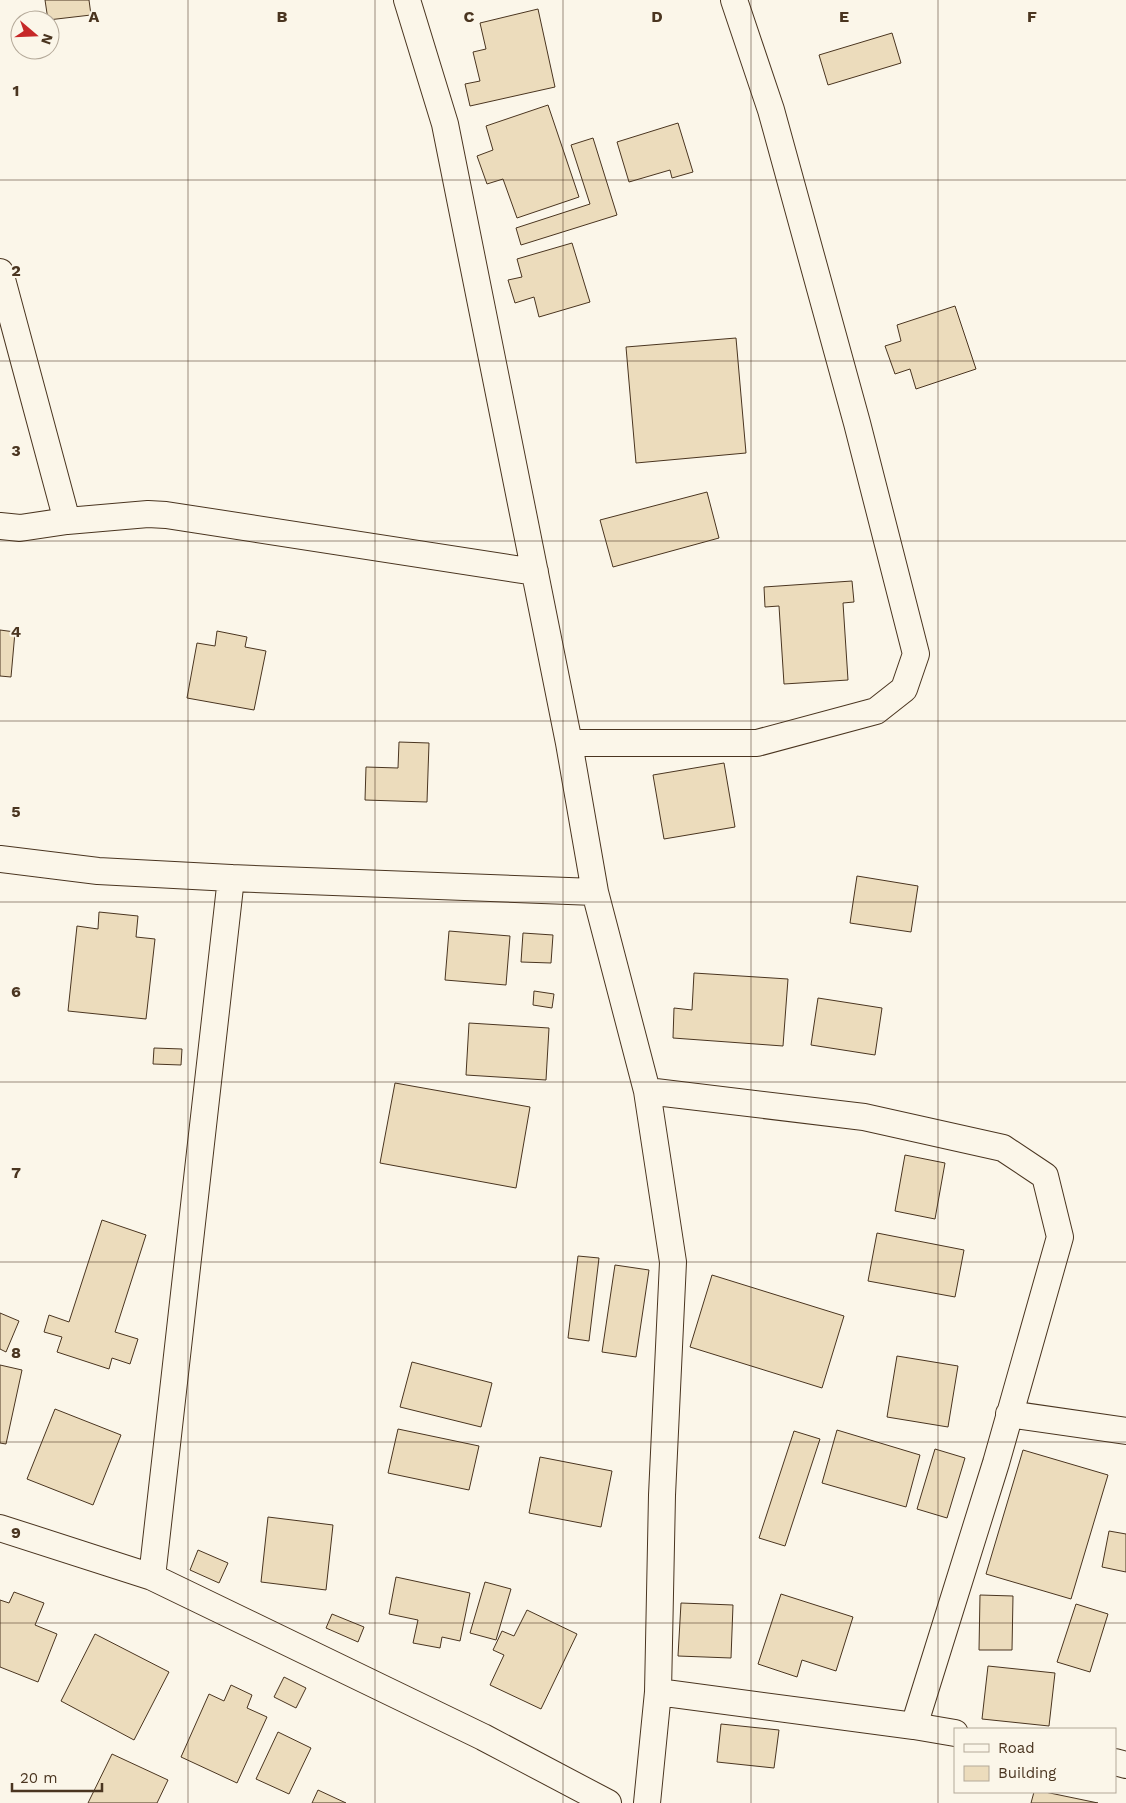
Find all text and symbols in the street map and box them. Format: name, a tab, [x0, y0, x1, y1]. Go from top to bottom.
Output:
text: A	[89, 7, 100, 26]
text: B	[277, 7, 288, 26]
text: C	[464, 7, 475, 26]
text: D	[651, 7, 663, 26]
text: E	[839, 7, 849, 26]
text: F	[1027, 7, 1037, 26]
north arrow	[10, 10, 60, 60]
text: N	[38, 32, 57, 47]
text: 1	[13, 81, 19, 100]
text: 2	[11, 261, 21, 280]
text: 3	[11, 441, 21, 460]
text: 4	[11, 622, 21, 641]
text: 5	[11, 802, 21, 821]
text: 6	[11, 982, 21, 1001]
text: 7	[11, 1163, 21, 1182]
text: 8	[11, 1343, 21, 1362]
text: 9	[11, 1523, 21, 1542]
legend	[954, 1728, 1116, 1793]
text: Road	[998, 1739, 1035, 1757]
scale bar	[12, 1760, 102, 1792]
text: Building	[998, 1764, 1056, 1782]
text: 20 m	[20, 1769, 58, 1787]

